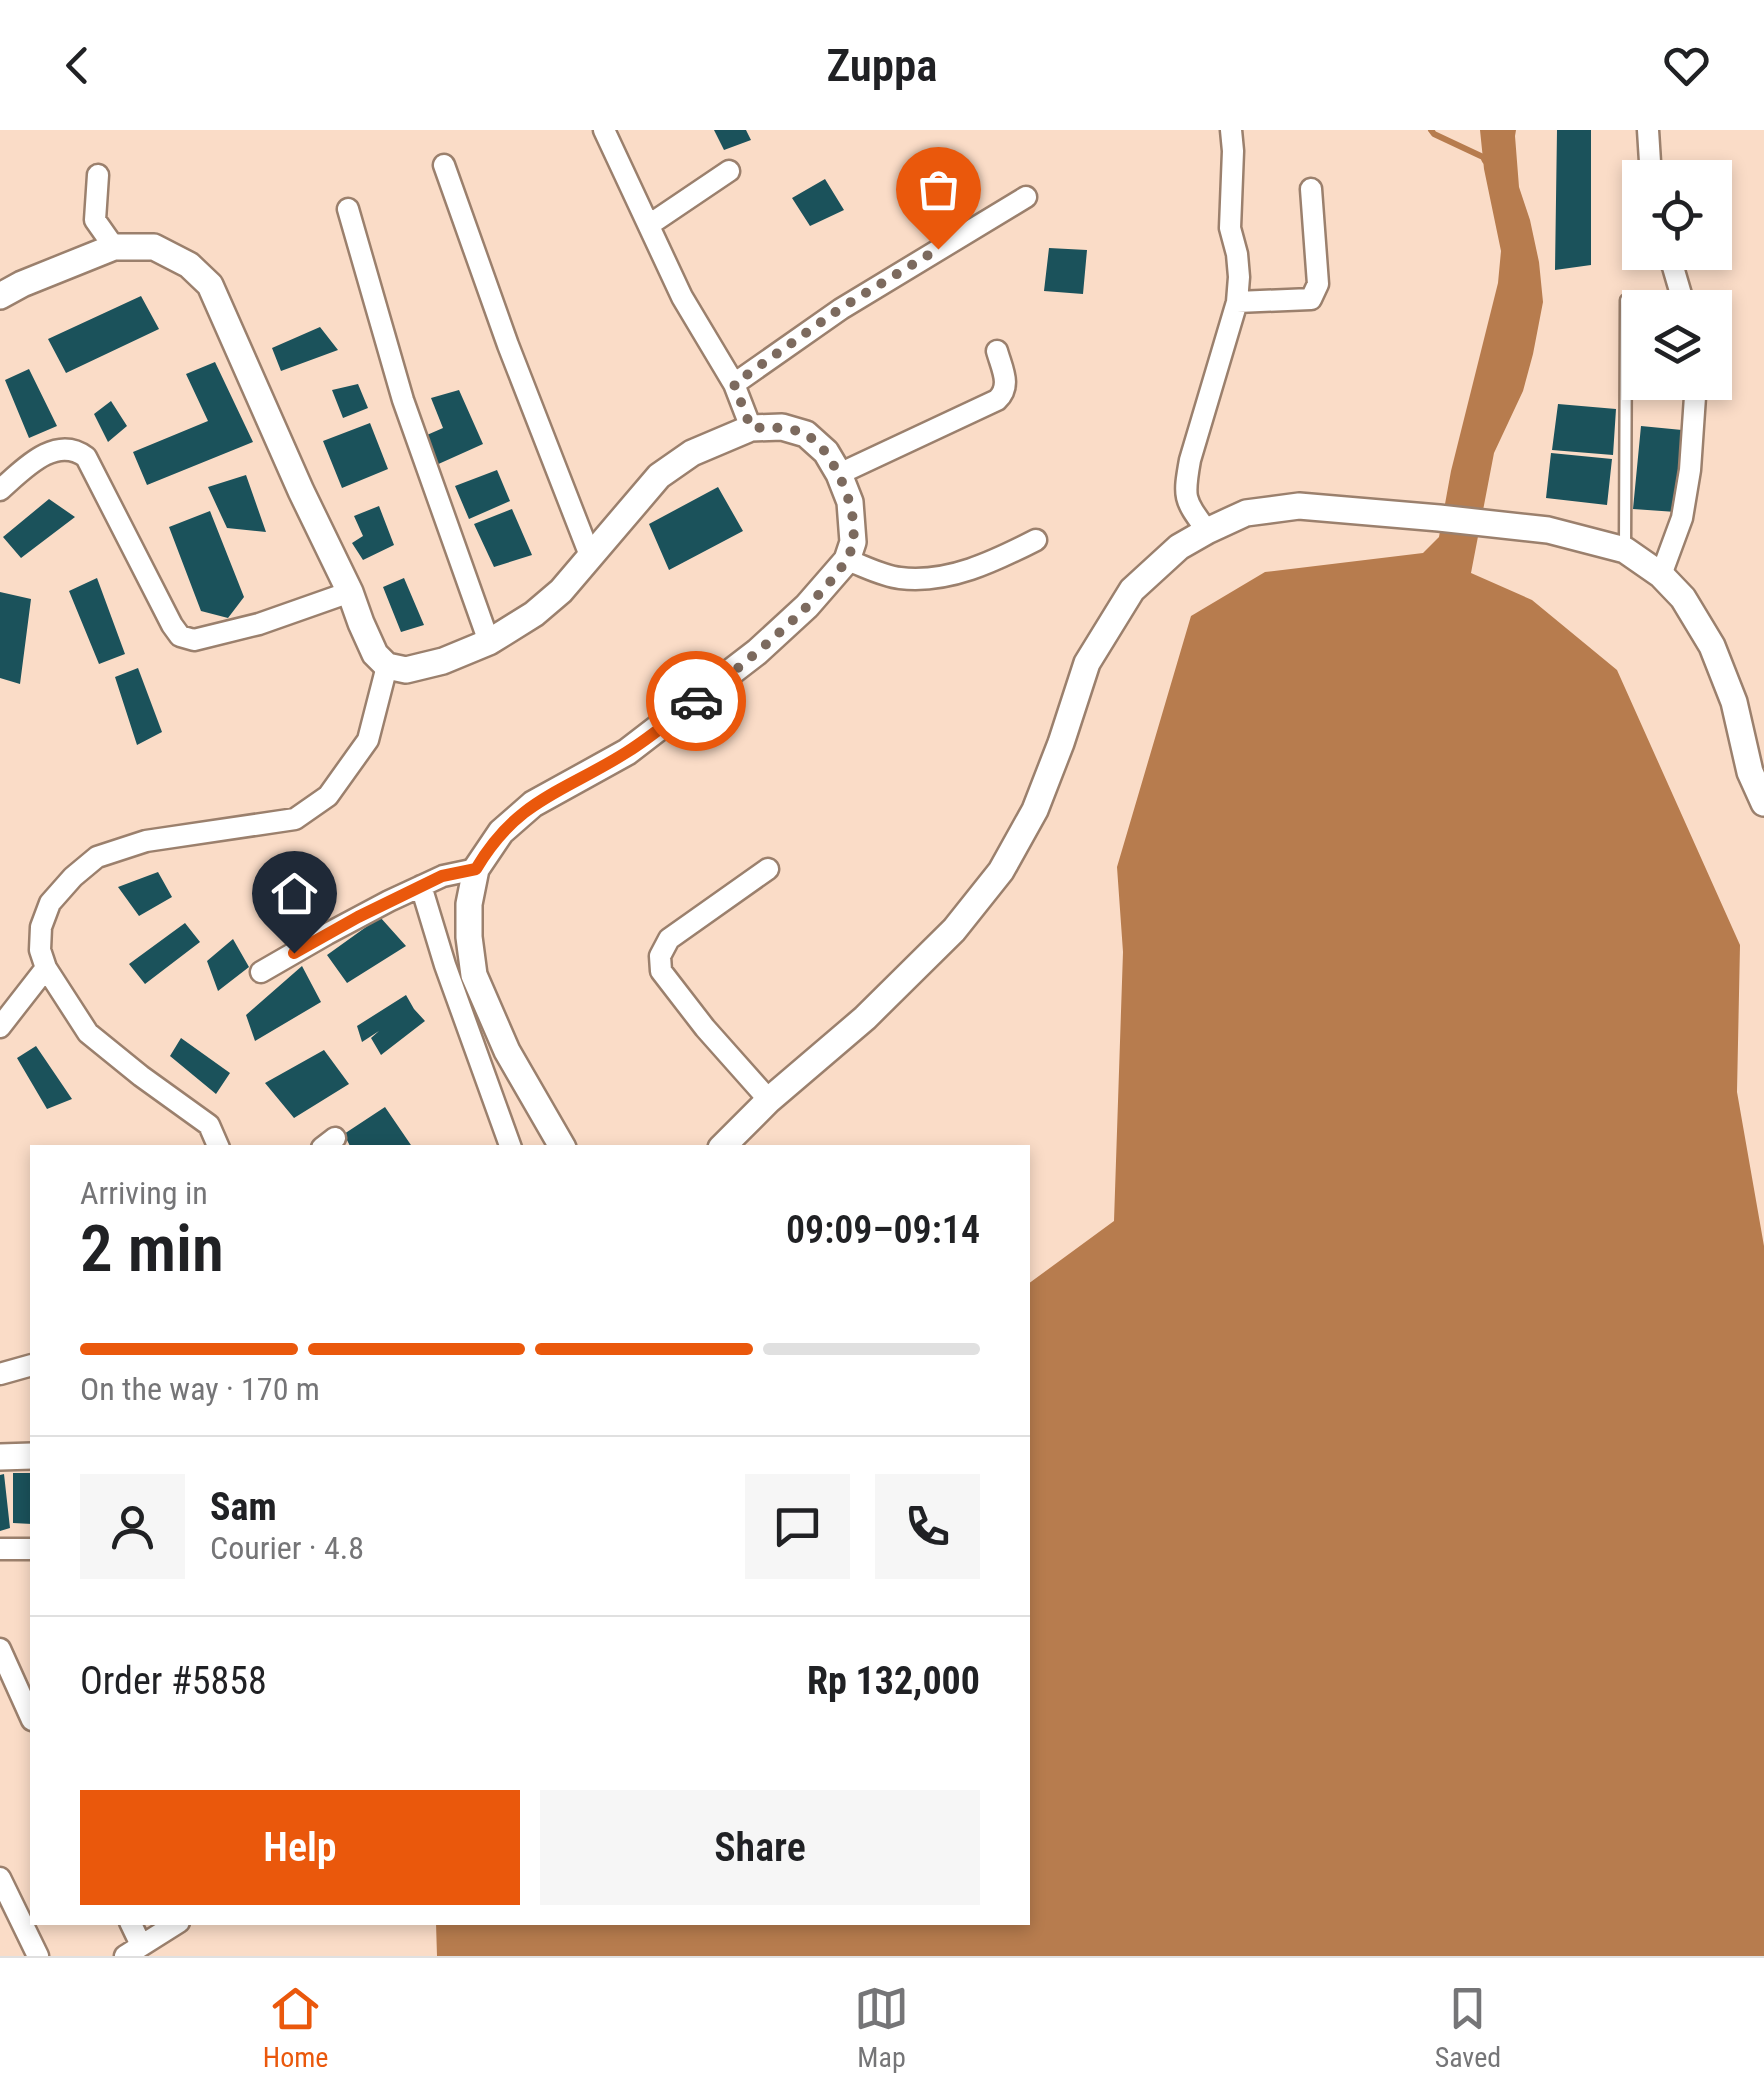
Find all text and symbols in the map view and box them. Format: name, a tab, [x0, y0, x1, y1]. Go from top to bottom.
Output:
icon: back	[50, 38, 105, 93]
icon: heart	[1659, 38, 1714, 93]
text: Zuppa	[826, 39, 938, 92]
pin	[896, 147, 981, 250]
map controls	[1622, 160, 1732, 400]
button: locate	[1622, 160, 1732, 270]
icon: bag	[911, 162, 966, 217]
button: layers	[1622, 290, 1732, 400]
courier	[646, 651, 746, 751]
icon: car	[669, 674, 724, 729]
pin	[252, 851, 337, 954]
icon: home	[267, 866, 322, 921]
text: Arriving in	[80, 1174, 208, 1212]
text: 09:09–09:14	[786, 1208, 980, 1252]
text: 2 min	[80, 1211, 224, 1287]
text: On the way · 170 m	[80, 1370, 320, 1408]
button: person	[80, 1474, 185, 1579]
button: chat	[745, 1474, 850, 1579]
button: phone	[875, 1474, 980, 1579]
text: Sam	[210, 1485, 277, 1529]
text: Courier · 4.8	[210, 1529, 364, 1567]
text: Order #5858	[80, 1659, 267, 1703]
text: Rp 132,000	[807, 1659, 980, 1703]
button: Help	[80, 1790, 520, 1905]
button: Share	[540, 1790, 980, 1905]
tab: Home	[263, 1981, 328, 2074]
tab: Map	[854, 1981, 909, 2074]
tab: Saved	[1435, 1981, 1501, 2074]

